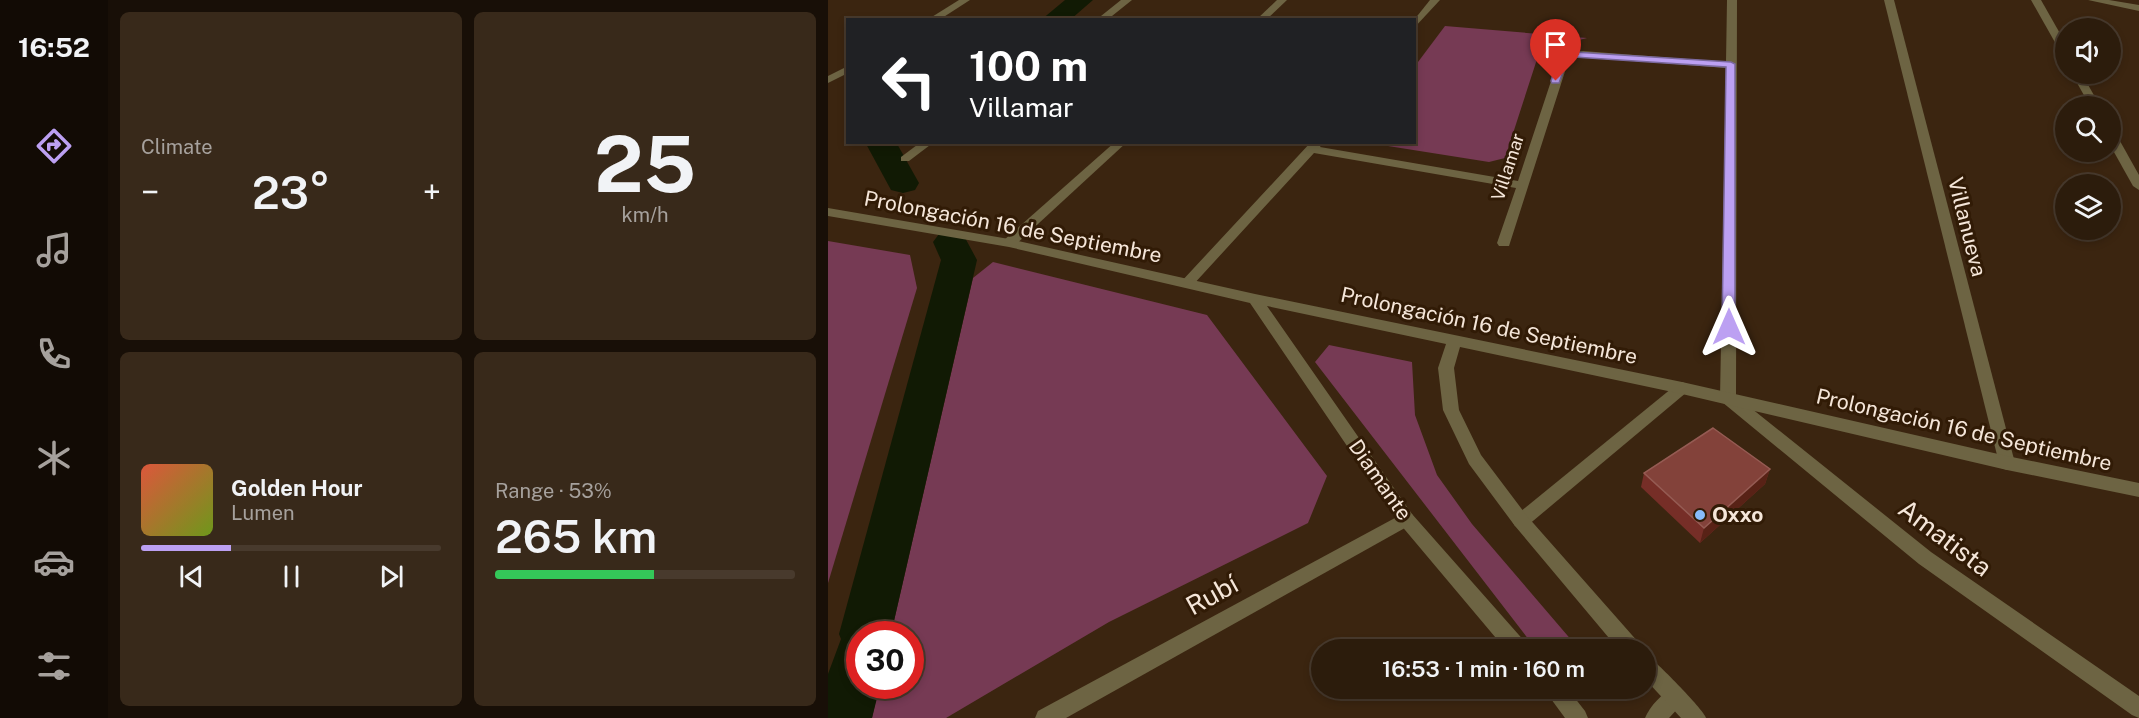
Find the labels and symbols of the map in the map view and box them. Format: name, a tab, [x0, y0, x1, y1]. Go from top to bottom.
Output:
pin	[1530, 19, 1581, 81]
street label: Villamar	[1487, 130, 1528, 203]
street label: Villanueva	[1943, 175, 1992, 279]
street label: Prolongación 16 de Septiembre	[862, 185, 1164, 268]
street label: Prolongación 16 de Septiembre	[1338, 282, 1640, 369]
position arrow	[1697, 295, 1761, 359]
street label: Prolongación 16 de Septiembre	[1814, 383, 2114, 476]
street label: Diamante	[1344, 435, 1417, 525]
street label: Amatista	[1893, 493, 1998, 583]
place label: Oxxo	[1712, 502, 1763, 527]
marker: Oxxo	[1693, 508, 1707, 522]
street label: Rubí	[1180, 567, 1244, 621]
speed limit sign: 30	[846, 621, 924, 699]

